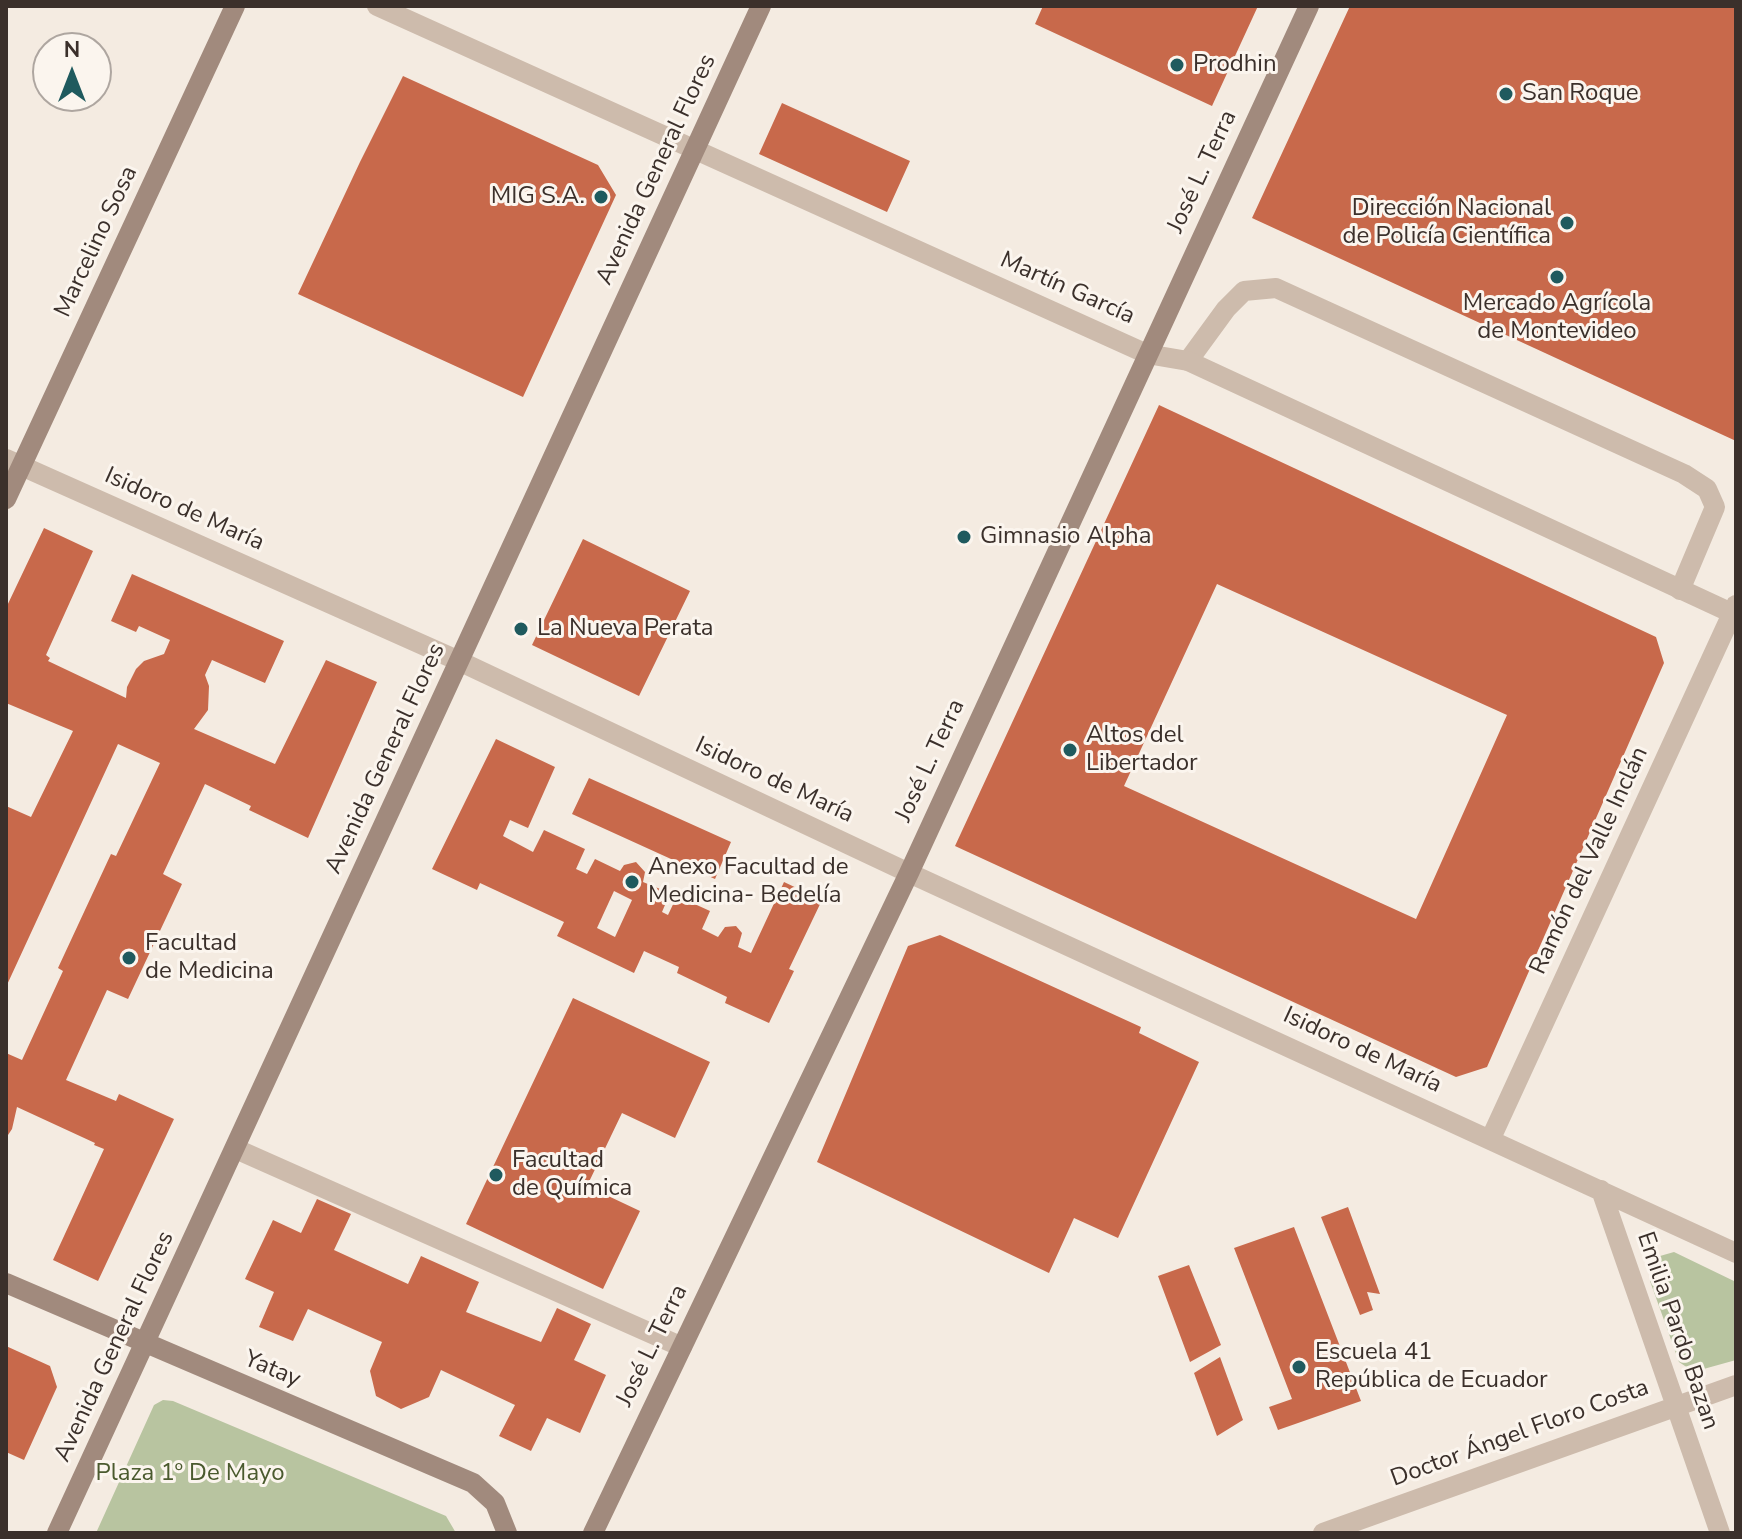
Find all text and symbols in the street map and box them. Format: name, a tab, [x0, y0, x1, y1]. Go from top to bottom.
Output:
north arrow	[32, 32, 112, 112]
text: N	[64, 35, 80, 65]
street label: Avenida General Flores	[591, 50, 723, 290]
place label: Prodhin	[1193, 51, 1277, 79]
marker: Prodhin	[1168, 56, 1186, 74]
place label: San Roque	[1522, 80, 1639, 108]
marker: San Roque	[1497, 85, 1515, 103]
street label: José L. Terra	[1162, 106, 1244, 238]
street label: Marcelino Sosa	[49, 162, 145, 322]
place label: MIG S.A.	[491, 183, 585, 211]
marker: MIG S.A.	[592, 188, 610, 206]
place label: Dirección Nacional de Policía Científica	[1343, 195, 1551, 251]
marker: Dirección Nacional de Policía Científica	[1558, 214, 1576, 232]
street label: Martín García	[995, 247, 1139, 331]
marker: Mercado Agrícola de Montevideo	[1548, 268, 1566, 286]
place label: Mercado Agrícola de Montevideo	[1463, 290, 1651, 346]
street label: Isidoro de María	[100, 462, 268, 558]
place label: Gimnasio Alpha	[980, 523, 1151, 551]
marker: Gimnasio Alpha	[955, 528, 973, 546]
place label: La Nueva Perata	[537, 615, 714, 643]
marker: La Nueva Perata	[512, 620, 530, 638]
street label: Avenida General Flores	[320, 639, 452, 879]
street label: José L. Terra	[890, 695, 972, 827]
place label: Altos del Libertador	[1086, 722, 1198, 778]
street label: Isidoro de María	[690, 732, 858, 830]
marker: Altos del Libertador	[1061, 741, 1079, 759]
street label: Ramón del Valle Inclán	[1525, 743, 1655, 979]
place label: Anexo Facultad de Medicina- Bedelía	[648, 854, 849, 910]
marker: Anexo Facultad de Medicina- Bedelía	[623, 873, 641, 891]
place label: Facultad de Medicina	[145, 930, 274, 986]
marker: Facultad de Medicina	[120, 949, 138, 967]
street label: Isidoro de María	[1278, 1002, 1446, 1100]
place label: Facultad de Química	[512, 1147, 632, 1203]
marker: Facultad de Química	[487, 1166, 505, 1184]
street label: Avenida General Flores	[49, 1227, 181, 1467]
street label: Emilia Pardo Bazan	[1630, 1228, 1724, 1434]
street label: José L. Terra	[611, 1280, 695, 1412]
place label: Escuela 41 República de Ecuador	[1315, 1339, 1548, 1395]
street label: Yatay	[239, 1345, 305, 1395]
marker: Escuela 41 República de Ecuador	[1290, 1358, 1308, 1376]
street label: Doctor Ángel Floro Costa	[1387, 1374, 1653, 1494]
park label: Plaza 1º De Mayo	[96, 1460, 284, 1488]

